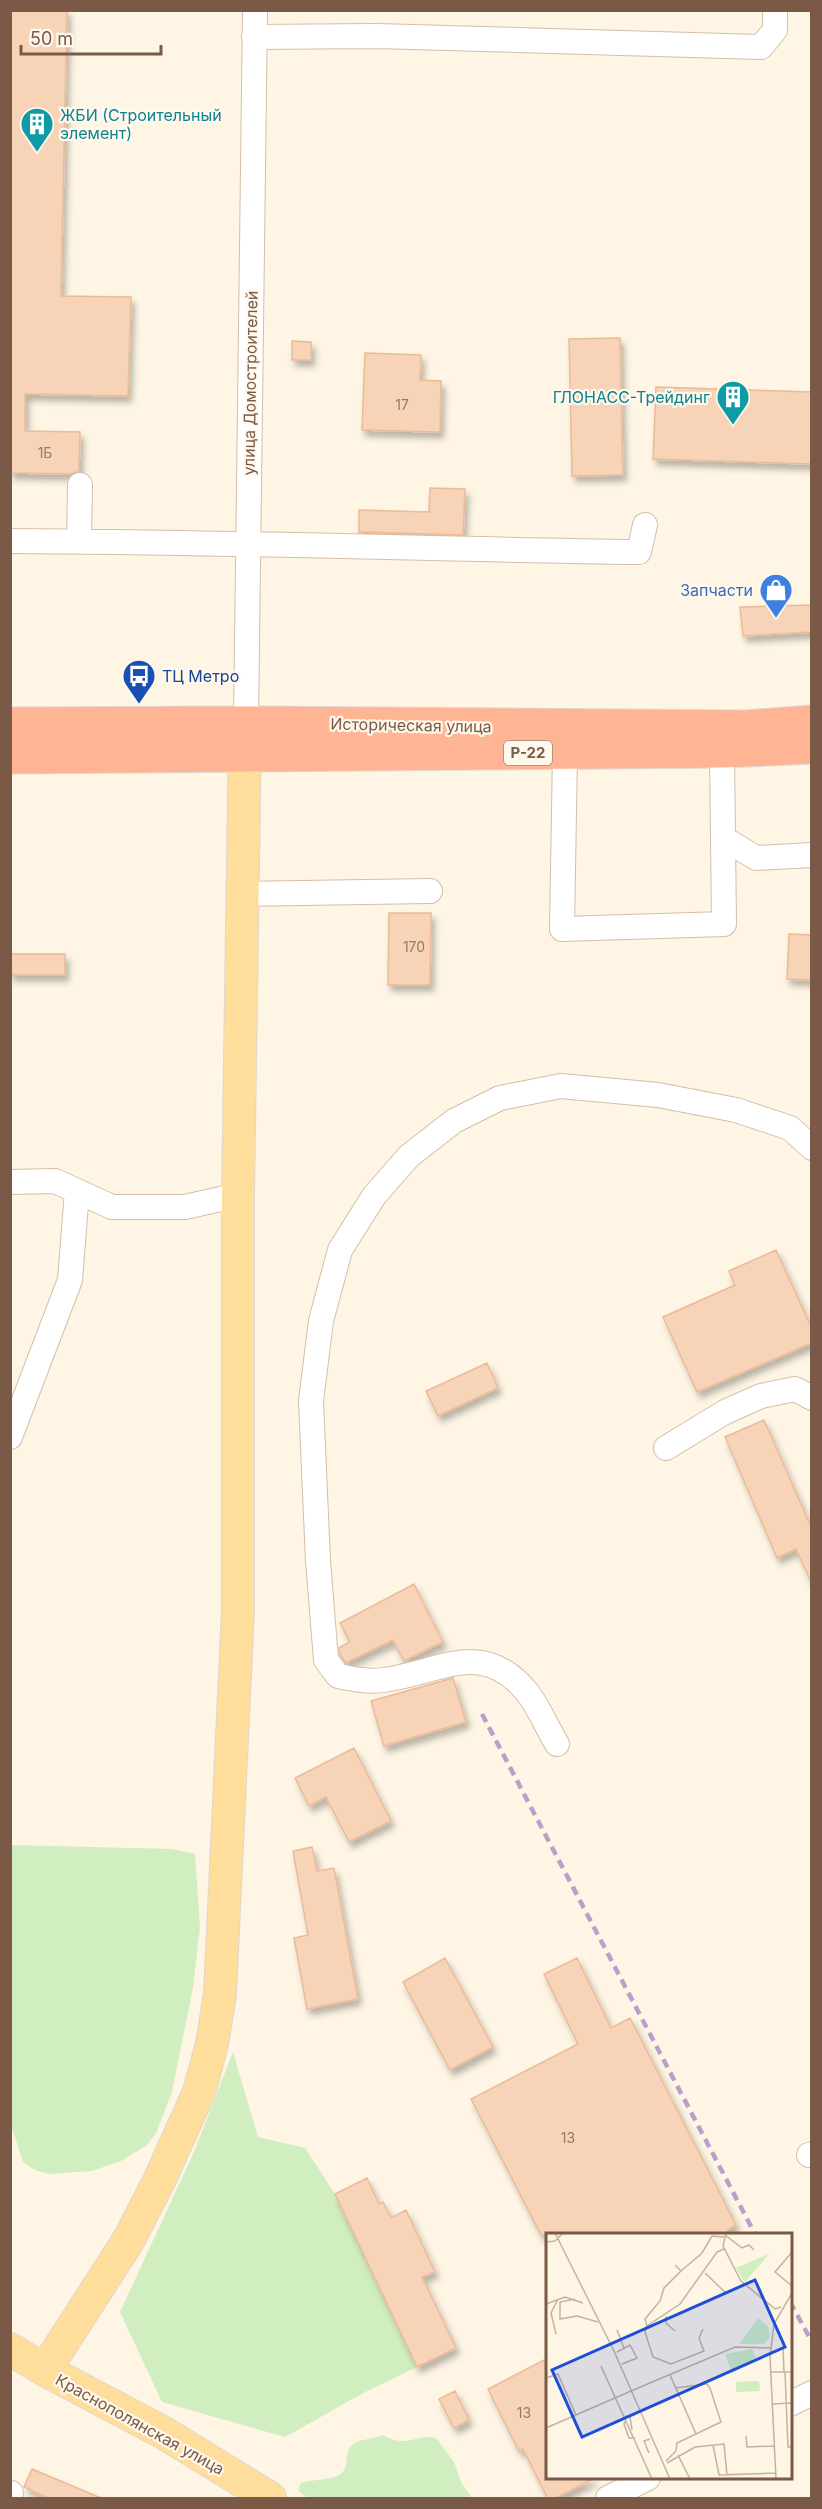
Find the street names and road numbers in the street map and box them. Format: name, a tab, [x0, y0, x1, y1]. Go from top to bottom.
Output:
street label: улица Домостроителей	[238, 290, 262, 476]
street label: Историческая улица	[330, 714, 492, 736]
road number: Р-22	[504, 741, 552, 765]
street label: Краснополянская улица	[52, 2369, 228, 2479]

